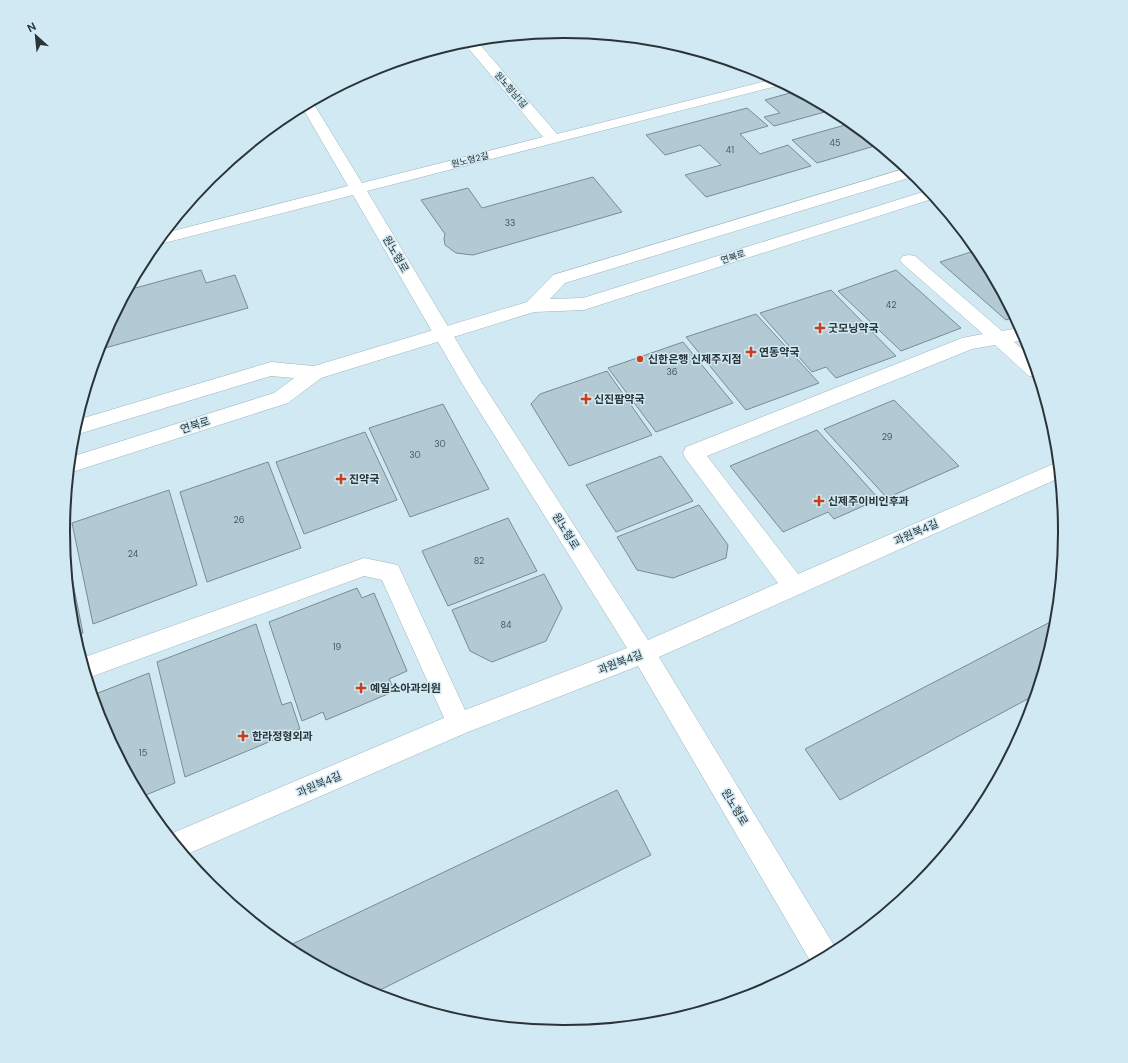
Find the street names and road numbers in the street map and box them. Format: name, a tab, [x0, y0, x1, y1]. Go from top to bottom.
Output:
street label: 원노형남1길	[492, 69, 530, 111]
street label: 원노형2길	[450, 150, 490, 170]
street label: 원노형로	[380, 233, 412, 275]
street label: 연북로	[719, 247, 747, 267]
street label: 연북로	[178, 414, 212, 436]
street label: 원노형로	[549, 510, 583, 552]
street label: 과원북4길	[892, 516, 940, 548]
street label: 과원북4길	[595, 647, 645, 677]
street label: 과원북4길	[295, 768, 343, 800]
street label: 원노형로	[719, 786, 751, 828]

